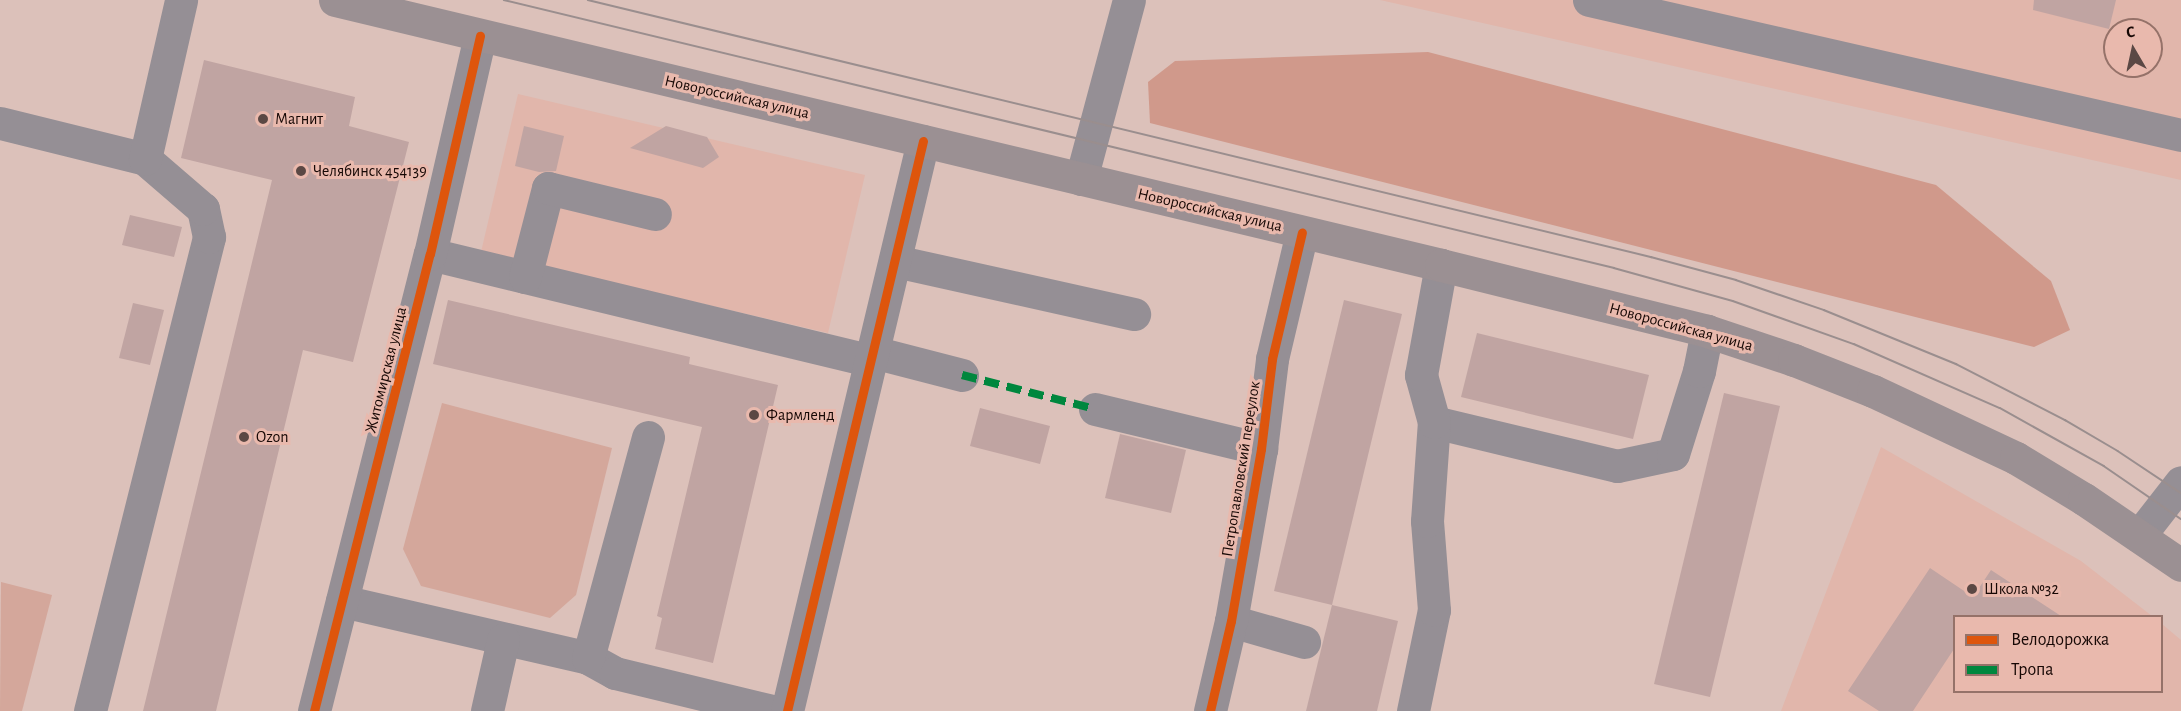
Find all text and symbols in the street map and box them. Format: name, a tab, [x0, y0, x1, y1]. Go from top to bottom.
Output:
north arrow	[2103, 18, 2163, 78]
text: С	[2125, 24, 2136, 41]
street label: Новороссийская улица	[663, 71, 811, 123]
place label: Магнит	[275, 109, 323, 129]
marker: Магнит	[256, 112, 270, 126]
place label: Челябинск 454139	[313, 161, 427, 181]
marker: Челябинск 454139	[294, 164, 308, 178]
street label: Новороссийская улица	[1136, 184, 1284, 236]
street label: Новороссийская улица	[1607, 299, 1755, 355]
street label: Житомирская улица	[361, 305, 411, 435]
street label: Петропавловский переулок	[1218, 380, 1264, 558]
place label: Фармленд	[766, 405, 835, 425]
marker: Фармленд	[747, 408, 761, 422]
place label: Ozon	[256, 427, 288, 447]
marker: Ozon	[237, 430, 251, 444]
place label: Школа №32	[1984, 579, 2059, 599]
marker: Школа №32	[1965, 582, 1979, 596]
legend	[1953, 615, 2163, 693]
text: Велодорожка	[2011, 631, 2109, 649]
text: Тропа	[2011, 661, 2054, 679]

